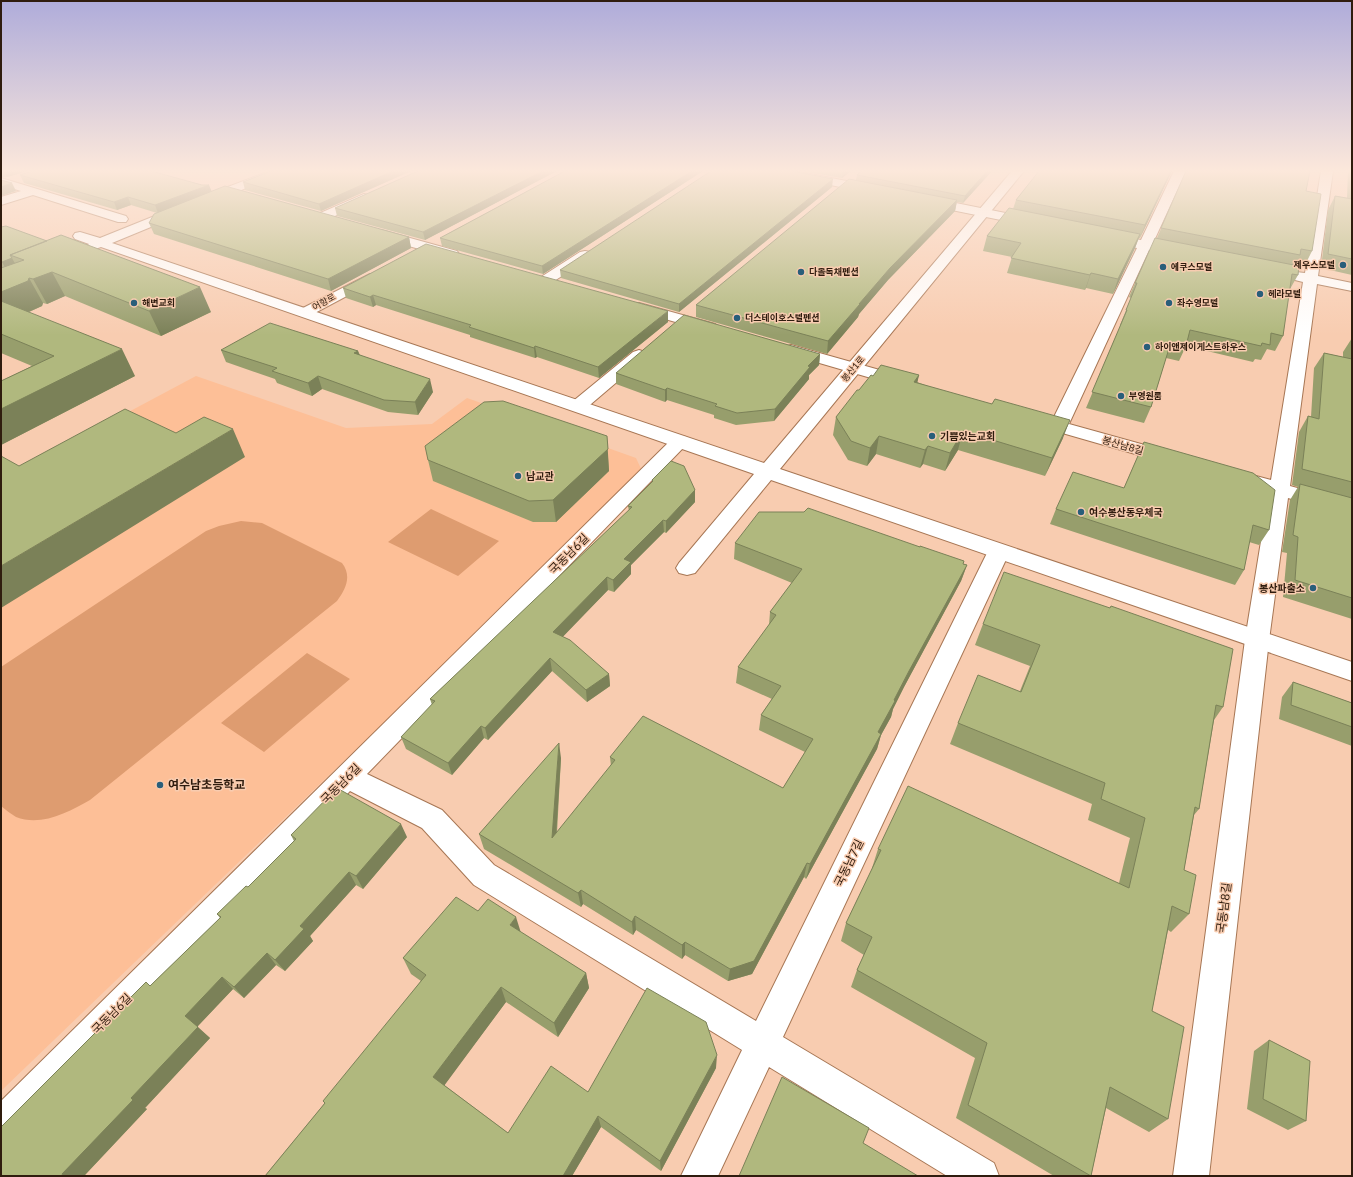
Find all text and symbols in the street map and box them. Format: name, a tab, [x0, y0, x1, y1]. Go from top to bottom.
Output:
place label: 제우스모텔	[1294, 259, 1335, 270]
marker: 제우스모텔	[1338, 260, 1348, 270]
place label: 에쿠스모텔	[1171, 261, 1212, 272]
marker: 에쿠스모텔	[1158, 262, 1168, 272]
place label: 다올독채펜션	[809, 266, 859, 277]
marker: 다올독채펜션	[796, 267, 806, 277]
place label: 헤라모텔	[1268, 288, 1301, 299]
marker: 헤라모텔	[1255, 289, 1265, 299]
street label: 어항로	[310, 291, 337, 312]
place label: 해변교회	[142, 297, 175, 308]
place label: 좌수영모텔	[1177, 297, 1218, 308]
marker: 해변교회	[129, 298, 139, 308]
marker: 좌수영모텔	[1164, 298, 1174, 308]
place label: 더스테이호스텔펜션	[745, 312, 820, 323]
marker: 더스테이호스텔펜션	[732, 313, 742, 323]
place label: 하이앤제이게스트하우스	[1155, 341, 1246, 352]
marker: 하이앤제이게스트하우스	[1142, 342, 1152, 352]
street label: 봉산1로	[839, 354, 866, 384]
place label: 부영원룸	[1129, 390, 1162, 401]
marker: 부영원룸	[1116, 391, 1126, 401]
place label: 기쁨있는교회	[940, 430, 995, 442]
marker: 기쁨있는교회	[927, 431, 937, 441]
street label: 봉산남8길	[1101, 433, 1145, 457]
place label: 남교관	[526, 470, 554, 482]
marker: 남교관	[513, 471, 523, 481]
place label: 여수봉산동우체국	[1089, 506, 1163, 518]
marker: 여수봉산동우체국	[1076, 507, 1086, 517]
street label: 국동남6길	[545, 530, 592, 577]
place label: 봉산파출소	[1259, 582, 1305, 594]
marker: 봉산파출소	[1308, 583, 1318, 593]
street label: 국동남6길	[317, 760, 364, 807]
place label: 여수남초등학교	[168, 777, 245, 792]
marker: 여수남초등학교	[155, 780, 165, 790]
street label: 국동남7길	[831, 837, 866, 889]
street label: 국동남8길	[1213, 882, 1234, 934]
street label: 국동남6길	[88, 990, 135, 1037]

